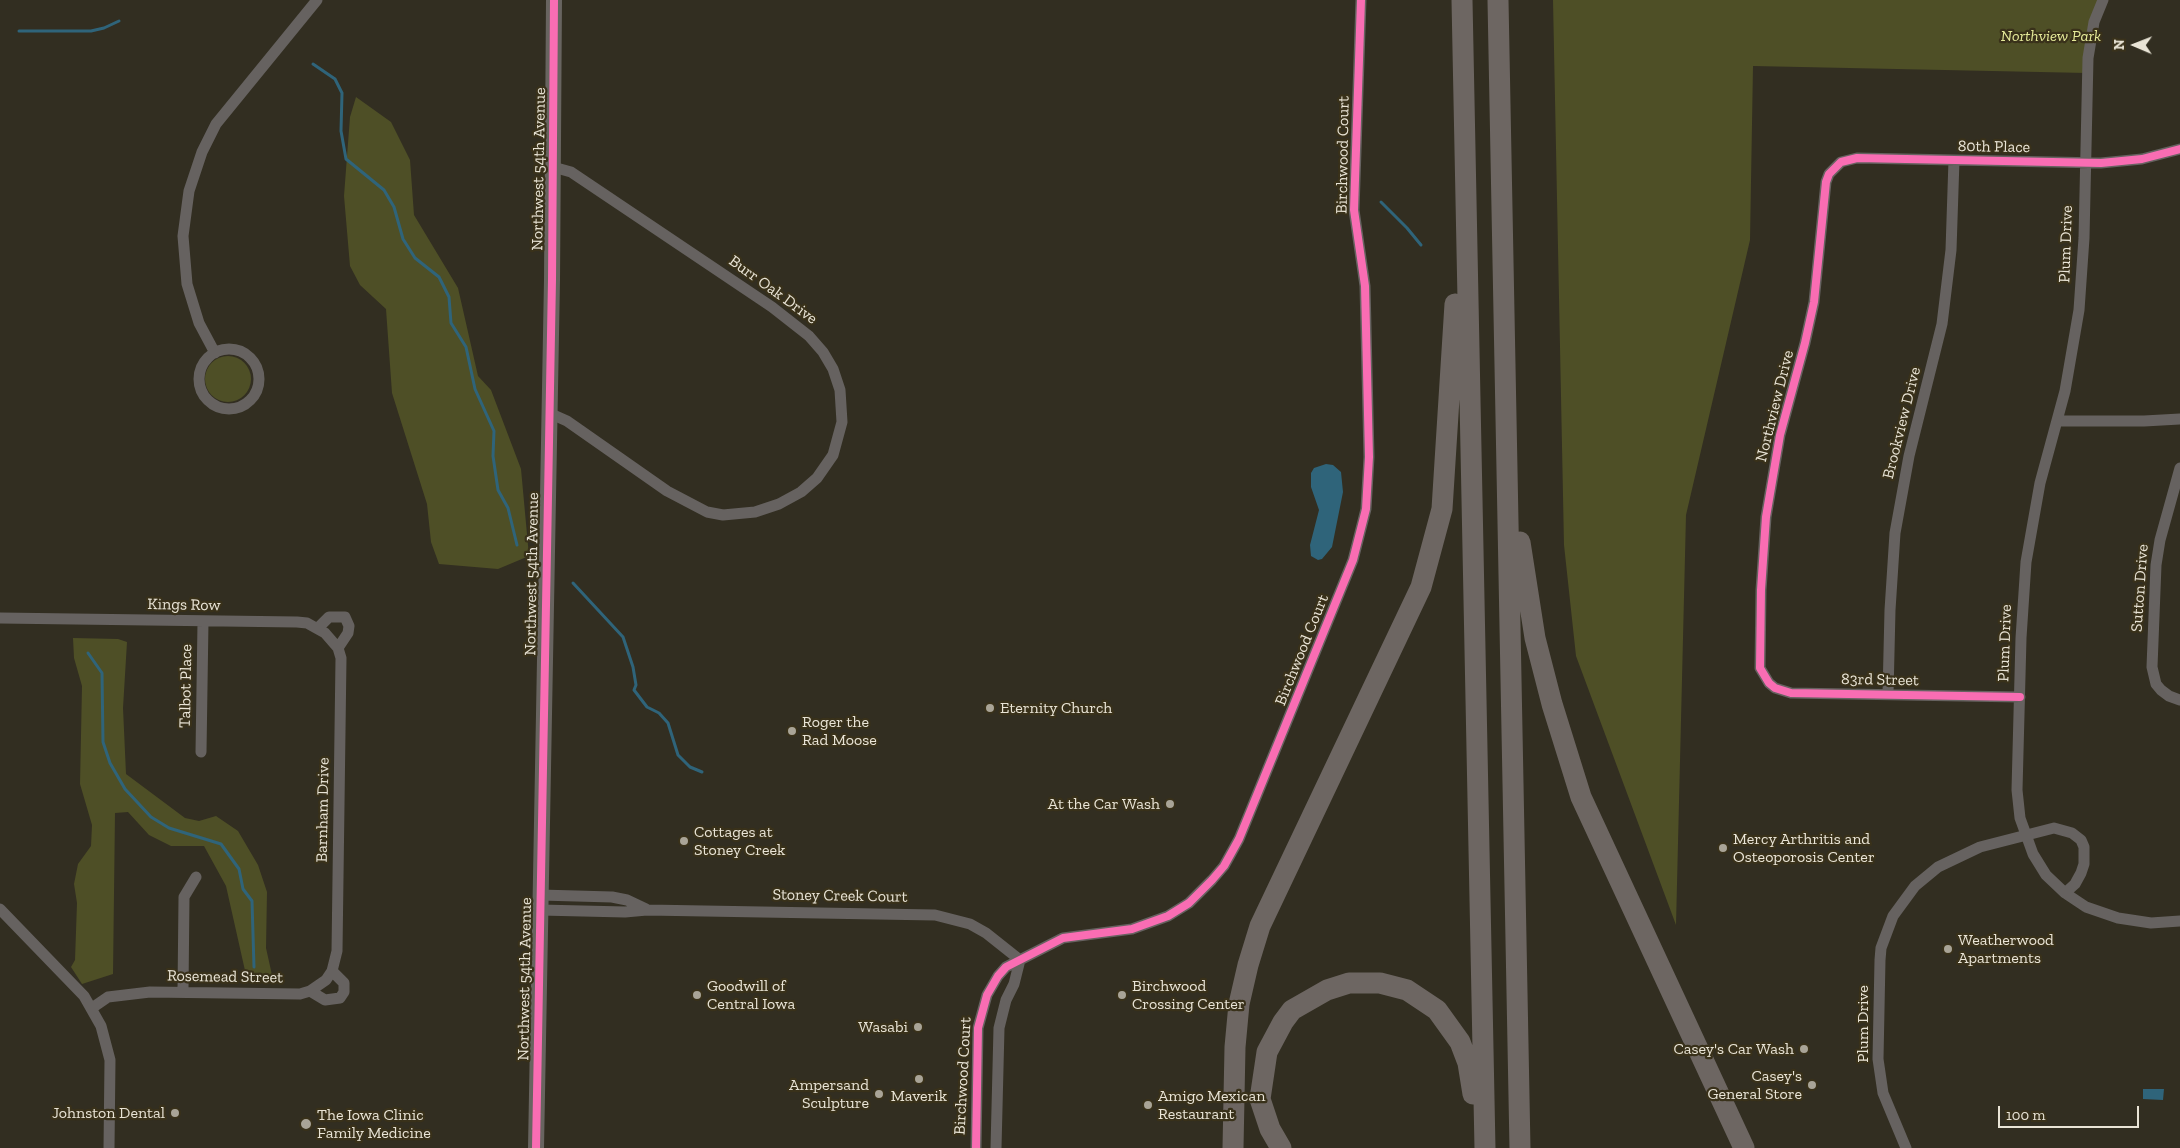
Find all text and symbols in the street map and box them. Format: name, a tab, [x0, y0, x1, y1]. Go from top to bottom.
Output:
north arrow	[2110, 20, 2160, 70]
park label: Northview Park	[2001, 26, 2101, 46]
text: N	[2111, 39, 2128, 50]
street label: Northwest 54th Avenue	[528, 87, 550, 251]
street label: Birchwood Court	[1332, 96, 1354, 214]
street label: 80th Place	[1958, 137, 2030, 157]
street label: Plum Drive	[2055, 205, 2077, 283]
street label: Burr Oak Drive	[725, 251, 821, 329]
street label: Northview Drive	[1752, 348, 1798, 464]
street label: Brookview Drive	[1879, 365, 1925, 481]
street label: Northwest 54th Avenue	[521, 492, 543, 656]
street label: Sutton Drive	[2127, 543, 2153, 633]
street label: Birchwood Court	[1271, 592, 1333, 708]
street label: Kings Row	[147, 595, 221, 615]
street label: Plum Drive	[1994, 604, 2016, 682]
street label: Talbot Place	[176, 644, 196, 728]
street label: 83rd Street	[1841, 670, 1919, 690]
place label: Eternity Church	[1000, 698, 1112, 718]
marker: Eternity Church	[984, 702, 996, 714]
place label: Roger the Rad Moose	[802, 712, 877, 750]
marker: Roger the Rad Moose	[786, 725, 798, 737]
street label: Barnham Drive	[312, 757, 334, 863]
place label: At the Car Wash	[1048, 794, 1160, 814]
marker: At the Car Wash	[1164, 798, 1176, 810]
place label: Cottages at Stoney Creek	[694, 822, 785, 860]
place label: Mercy Arthritis and Osteoporosis Center	[1733, 829, 1875, 867]
marker: Cottages at Stoney Creek	[678, 835, 690, 847]
marker: Mercy Arthritis and Osteoporosis Center	[1717, 842, 1729, 854]
street label: Stoney Creek Court	[772, 885, 908, 907]
street label: Northwest 54th Avenue	[514, 897, 536, 1061]
place label: Weatherwood Apartments	[1958, 930, 2054, 968]
marker: Weatherwood Apartments	[1942, 943, 1954, 955]
street label: Rosemead Street	[167, 966, 283, 988]
place label: Goodwill of Central Iowa	[707, 976, 795, 1014]
place label: Birchwood Crossing Center	[1132, 976, 1245, 1014]
street label: Plum Drive	[1853, 985, 1873, 1063]
marker: Goodwill of Central Iowa	[691, 989, 703, 1001]
marker: Birchwood Crossing Center	[1116, 989, 1128, 1001]
place label: Wasabi	[858, 1017, 908, 1037]
street label: Birchwood Court	[950, 1017, 976, 1135]
marker: Wasabi	[912, 1021, 924, 1033]
place label: Casey's Car Wash	[1673, 1039, 1794, 1059]
marker: Casey's Car Wash	[1798, 1043, 1810, 1055]
place label: Casey's General Store	[1707, 1066, 1802, 1104]
marker: Maverik	[913, 1073, 925, 1085]
place label: Ampersand Sculpture	[789, 1075, 869, 1113]
marker: Casey's General Store	[1806, 1079, 1818, 1091]
place label: Maverik	[891, 1086, 947, 1106]
place label: Amigo Mexican Restaurant	[1158, 1086, 1265, 1124]
marker: Ampersand Sculpture	[873, 1088, 885, 1100]
scale bar	[2000, 1096, 2141, 1128]
marker: Amigo Mexican Restaurant	[1142, 1099, 1154, 1111]
place label: Johnston Dental	[52, 1103, 165, 1123]
place label: The Iowa Clinic Family Medicine	[317, 1105, 431, 1143]
text: 100 m	[2006, 1106, 2045, 1124]
marker: Johnston Dental	[169, 1107, 181, 1119]
marker: The Iowa Clinic Family Medicine	[299, 1117, 313, 1131]

